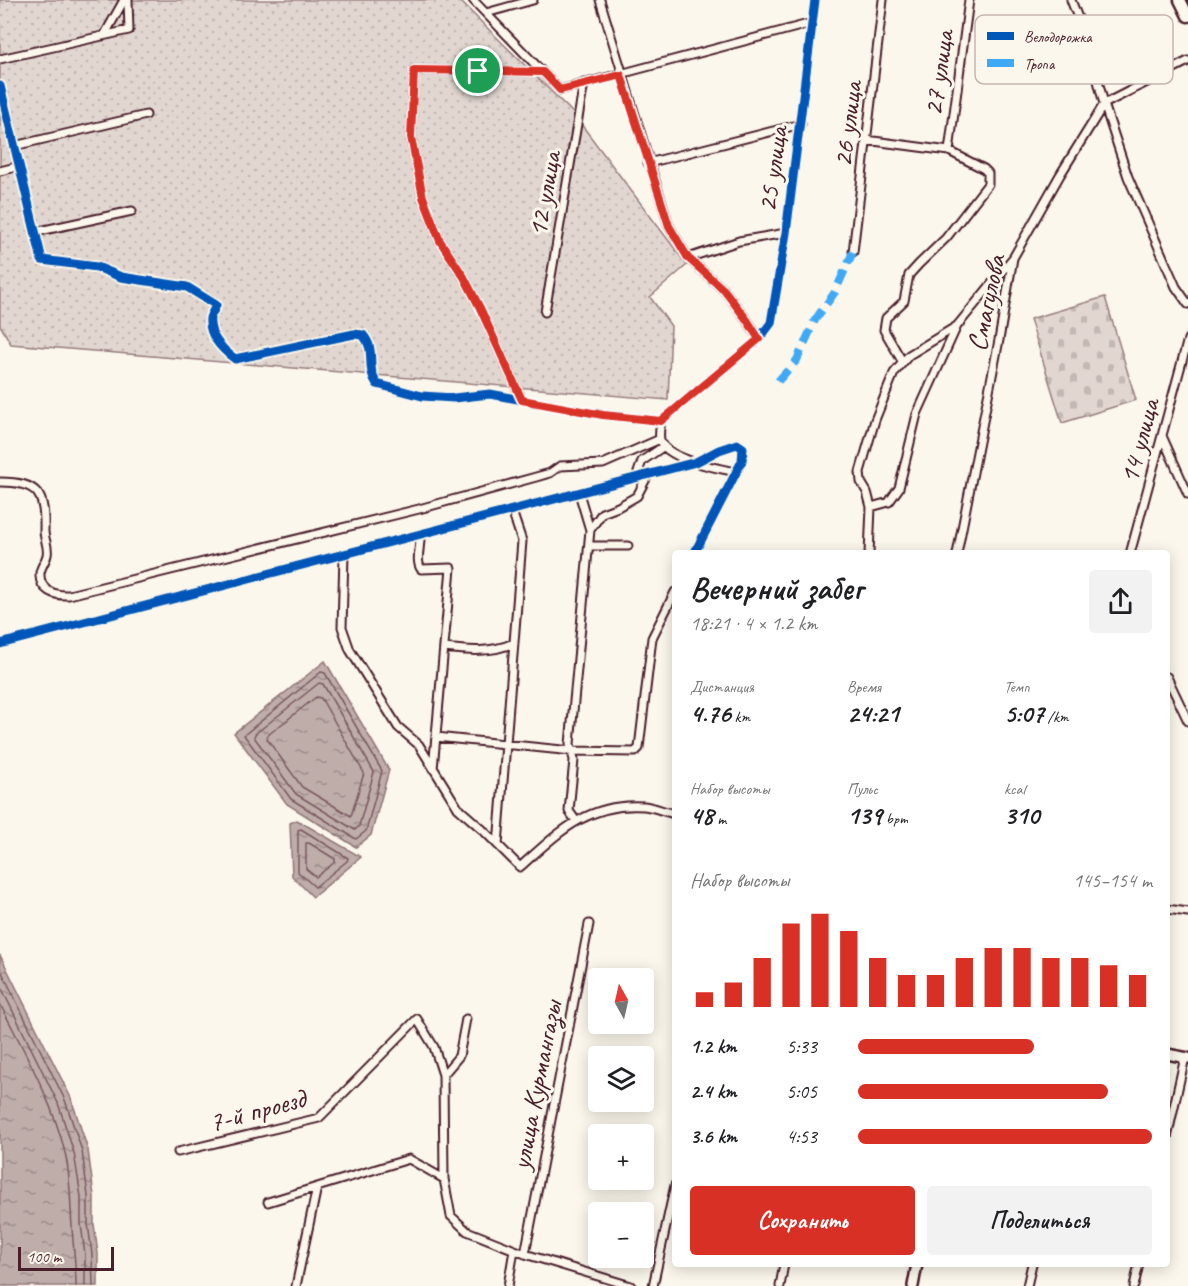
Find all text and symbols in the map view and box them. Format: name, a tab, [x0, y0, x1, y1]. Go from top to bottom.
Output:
legend	[975, 15, 1173, 84]
street label: 27 улица	[915, 26, 962, 118]
text: Велодорожка	[1024, 27, 1093, 47]
pin	[452, 45, 503, 96]
icon: arrive	[461, 54, 494, 87]
text: Тропа	[1024, 54, 1056, 74]
street label: 26 улица	[824, 77, 870, 169]
street label: 25 улица	[749, 122, 796, 214]
street label: 12 улица	[519, 146, 569, 239]
street label: Смагулова	[959, 250, 1014, 354]
street label: 14 улица	[1111, 393, 1168, 487]
text: Вечерний забег	[690, 567, 863, 609]
button: share	[1089, 570, 1152, 633]
text: 18:21 · 4 × 1.2 km	[690, 611, 817, 636]
text: Дистанция	[690, 677, 754, 697]
text: Время	[847, 677, 881, 697]
text: Темп	[1004, 677, 1030, 697]
text: 4.76	[690, 697, 731, 730]
text: 24:21	[847, 697, 899, 730]
text: 5:07	[1004, 697, 1044, 730]
text: km	[731, 707, 750, 727]
text: /km	[1044, 707, 1069, 727]
text: Набор высоты	[690, 779, 769, 799]
text: Пульс	[847, 779, 878, 799]
text: kcal	[1004, 779, 1025, 799]
text: 48	[690, 799, 713, 832]
text: 139	[847, 799, 882, 832]
text: 310	[1004, 799, 1039, 832]
text: m	[713, 809, 726, 829]
text: bpm	[882, 809, 908, 829]
text: Набор высоты	[690, 868, 789, 893]
text: 145–154 m	[1073, 868, 1152, 893]
north arrow	[588, 968, 654, 1034]
map controls	[588, 968, 654, 1268]
street label: улица Курмангазы	[502, 995, 571, 1175]
text: 1.2 km	[690, 1034, 737, 1059]
text: 5:33	[786, 1034, 817, 1059]
button: layers	[588, 1046, 654, 1112]
text: 2.4 km	[690, 1079, 737, 1104]
text: 5:05	[786, 1079, 817, 1104]
street label: 7-й проезд	[205, 1080, 312, 1140]
button: +	[588, 1124, 654, 1190]
text: 3.6 km	[690, 1124, 737, 1149]
text: 4:53	[786, 1124, 817, 1149]
button: Сохранить	[690, 1186, 915, 1255]
button: Поделиться	[927, 1186, 1152, 1255]
button: −	[588, 1202, 654, 1268]
scale bar	[18, 1244, 114, 1272]
text: 100 m	[27, 1247, 61, 1267]

